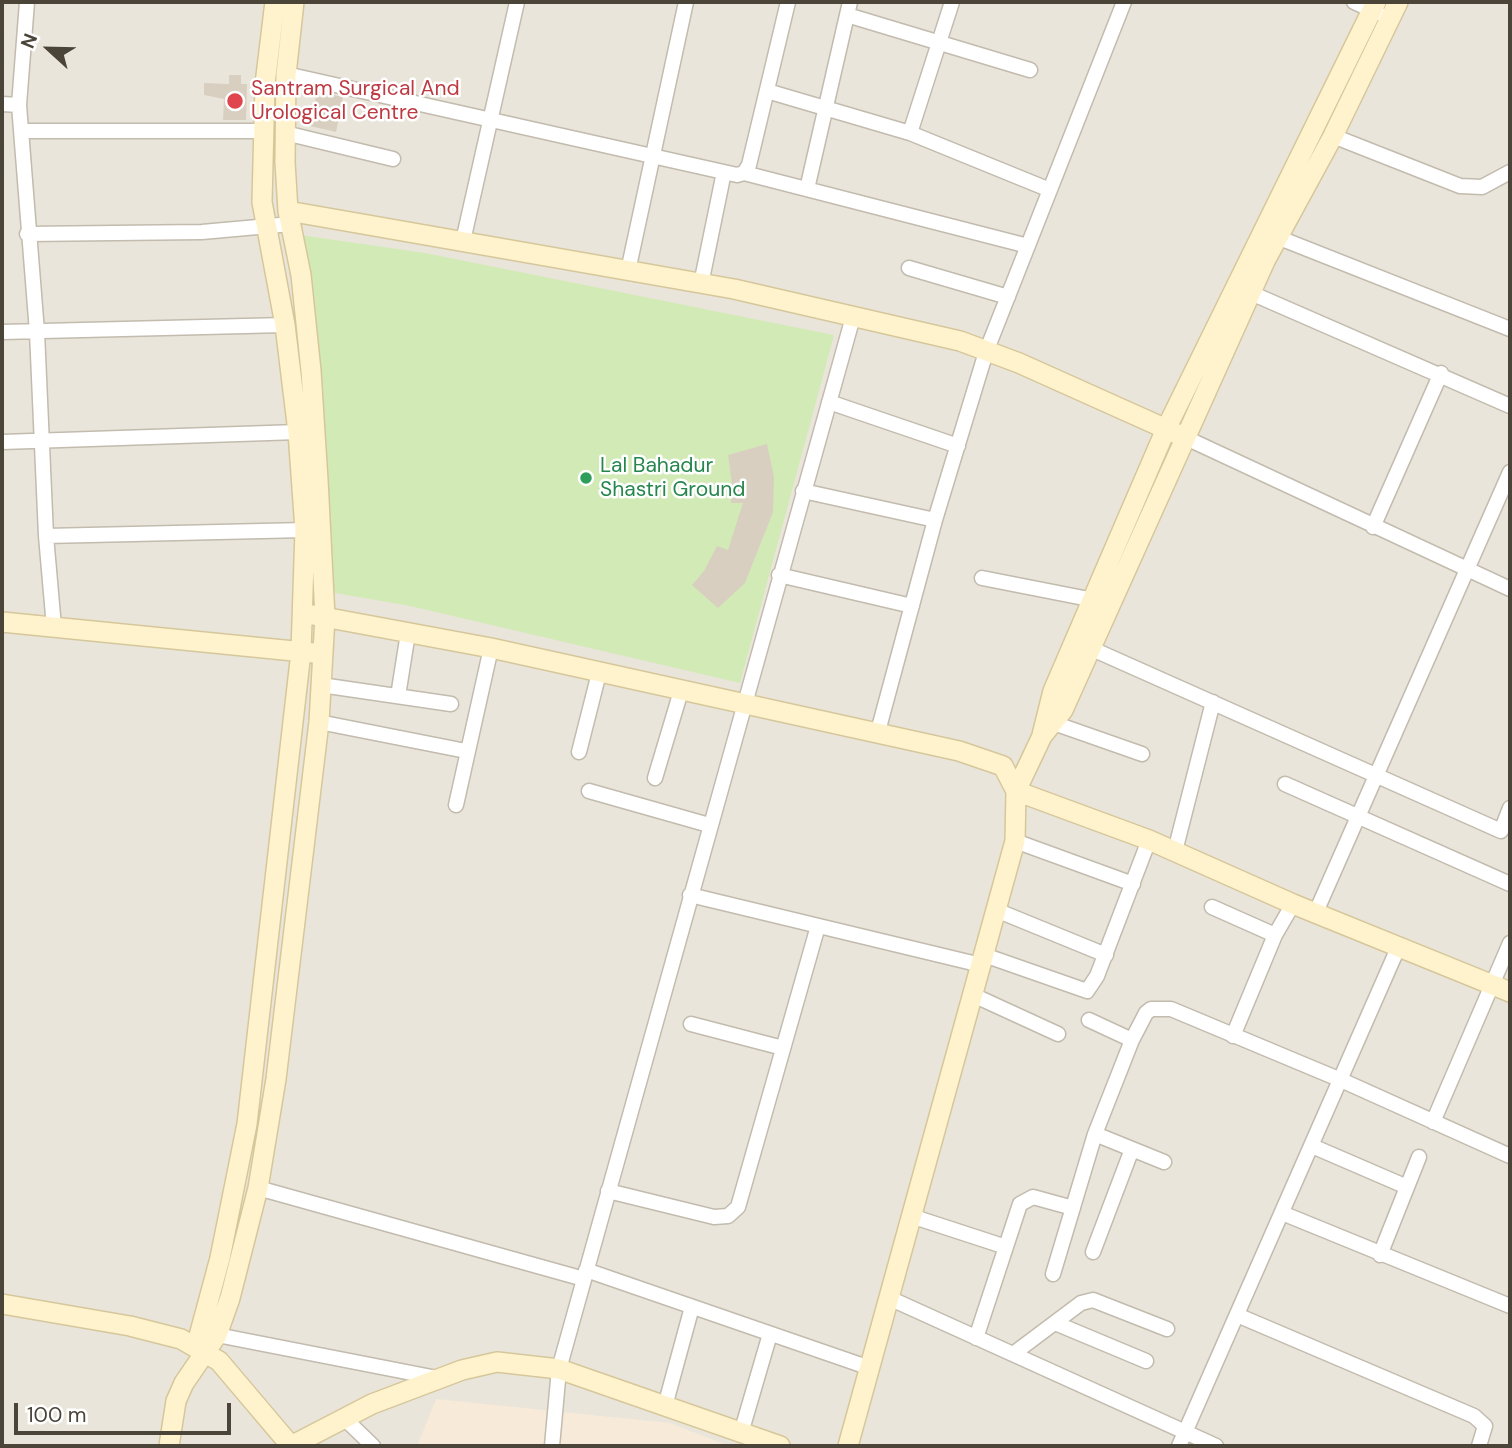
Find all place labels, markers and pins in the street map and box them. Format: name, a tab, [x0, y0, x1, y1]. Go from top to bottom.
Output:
place label: Santram Surgical And Urological Centre	[251, 76, 460, 126]
marker: Santram Surgical And Urological Centre	[225, 91, 245, 111]
place label: Lal Bahadur Shastri Ground	[600, 453, 745, 503]
marker: Lal Bahadur Shastri Ground	[578, 470, 594, 486]

